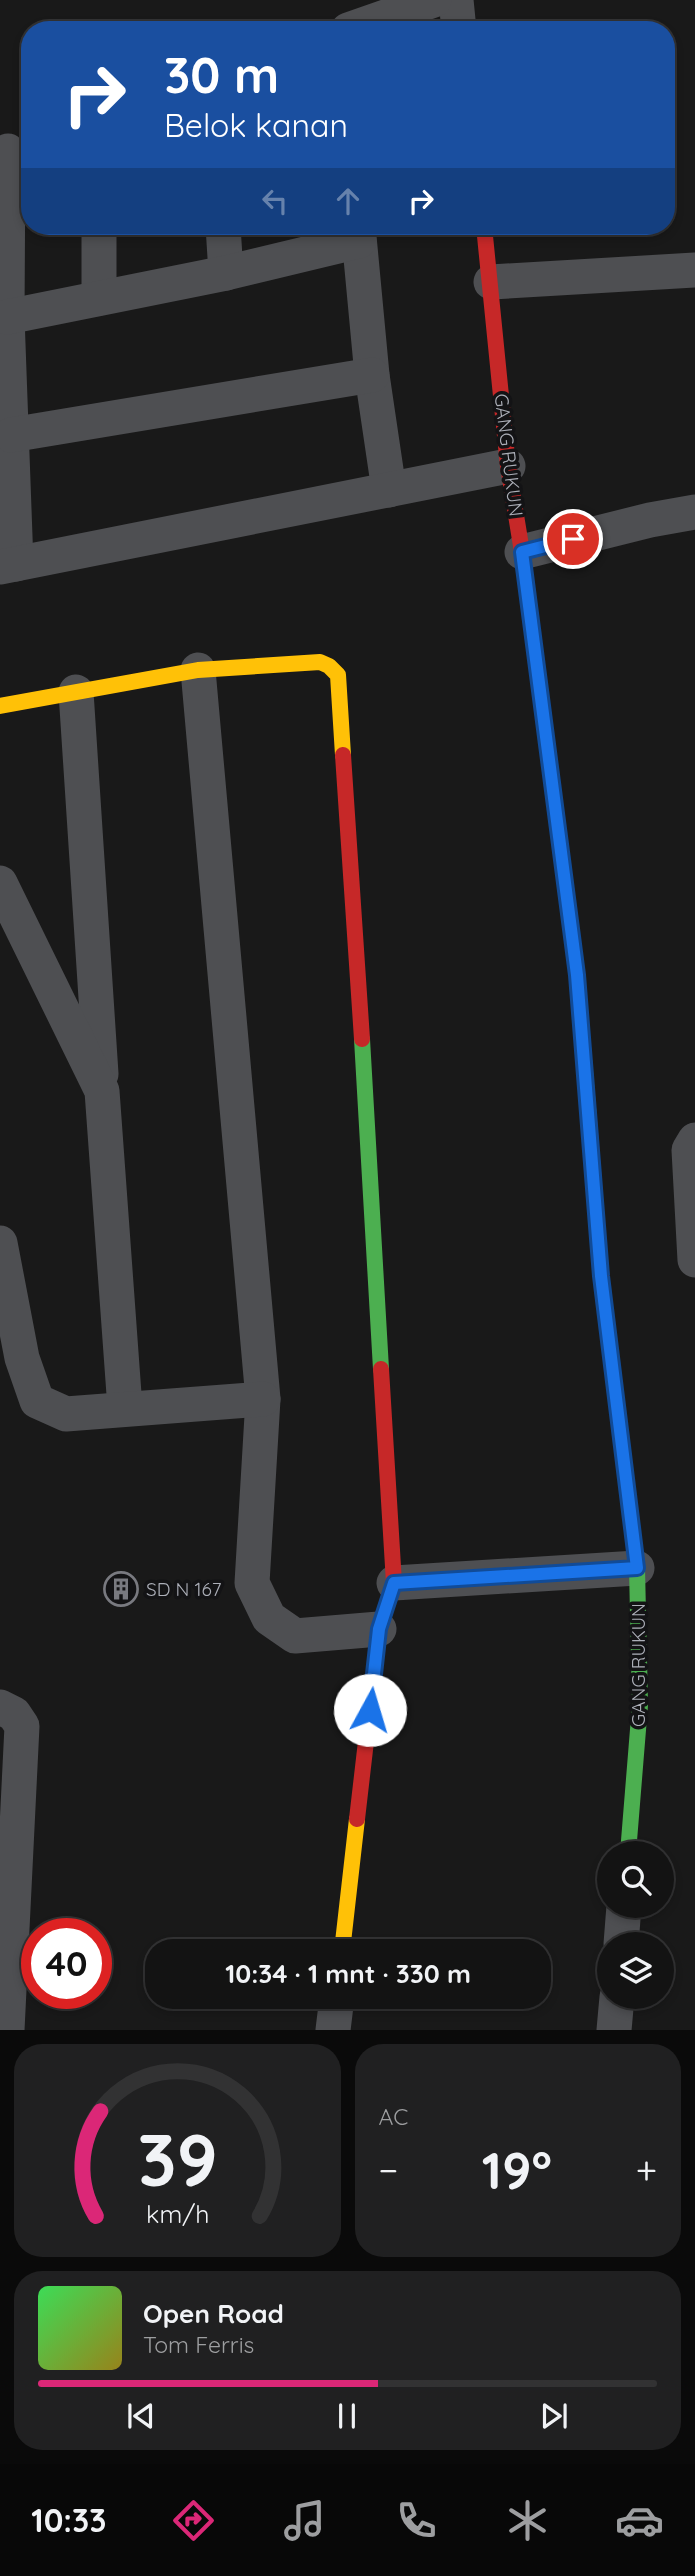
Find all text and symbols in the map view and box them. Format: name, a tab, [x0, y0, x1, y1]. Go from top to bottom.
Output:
text: 30 m	[164, 44, 279, 105]
icon: right	[49, 49, 140, 140]
text: Belok kanan	[164, 105, 348, 145]
icon: left	[256, 182, 294, 220]
icon: ahead	[329, 182, 367, 220]
icon: right	[402, 182, 440, 220]
street label: GANG RUKUN	[490, 392, 528, 518]
pin	[543, 509, 603, 569]
icon: arrive	[554, 520, 592, 558]
building icon: SD N 167	[102, 1570, 140, 1608]
place label: SD N 167	[146, 1577, 222, 1601]
street label: GANG RUKUN	[626, 1603, 650, 1727]
position arrow	[333, 1673, 407, 1747]
map controls	[597, 1841, 674, 2009]
button: search	[597, 1841, 674, 1918]
speed limit sign: 40	[21, 1918, 112, 2009]
button: layers	[597, 1932, 674, 2009]
text: 10:34 · 1 mnt · 330 m	[225, 1957, 471, 1990]
text: AC	[379, 2102, 408, 2131]
text: 39	[137, 2114, 217, 2205]
text: 19°	[482, 2137, 552, 2202]
text: −	[379, 2146, 398, 2194]
text: +	[636, 2146, 657, 2194]
text: km/h	[146, 2198, 209, 2229]
text: Open Road	[143, 2297, 284, 2330]
text: Tom Ferris	[143, 2330, 254, 2359]
icon: previous	[122, 2397, 160, 2435]
icon: pause	[328, 2397, 366, 2435]
icon: next	[535, 2397, 573, 2435]
icon: directions	[169, 2496, 218, 2545]
icon: music	[280, 2496, 329, 2545]
icon: phone	[392, 2496, 441, 2545]
icon: climate	[503, 2496, 552, 2545]
icon: car	[615, 2496, 664, 2545]
text: 10:33	[31, 2500, 106, 2540]

